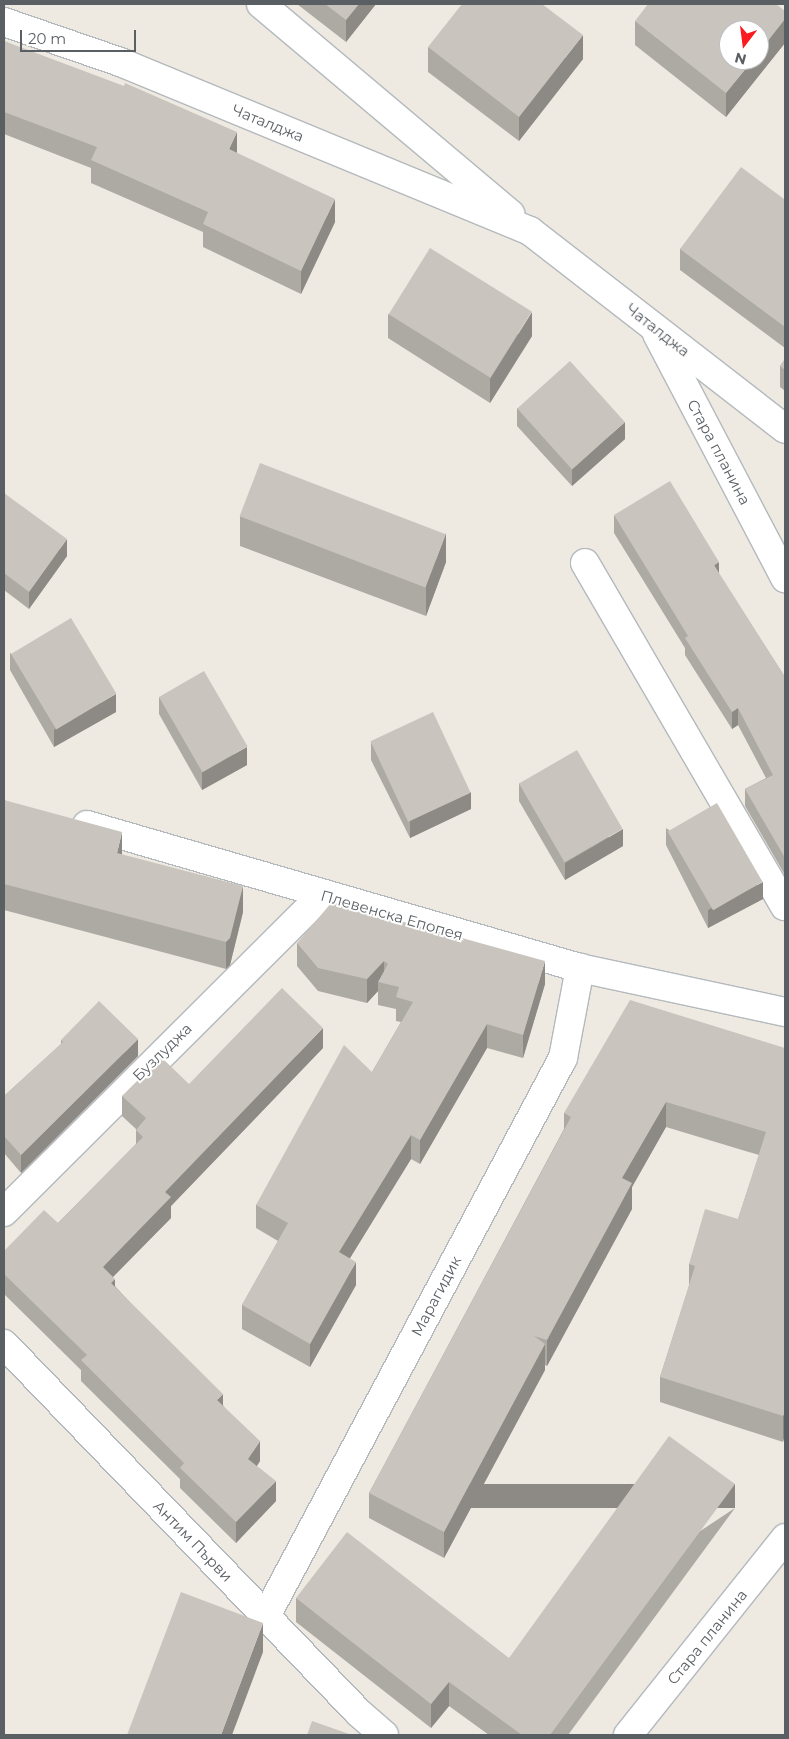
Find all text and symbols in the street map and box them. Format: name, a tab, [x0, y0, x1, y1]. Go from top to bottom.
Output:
scale bar	[22, 20, 139, 52]
north arrow	[719, 20, 769, 70]
text: 20 m	[28, 29, 66, 48]
text: N	[733, 48, 748, 69]
street label: Чаталджа	[230, 101, 306, 145]
street label: Чаталджа	[623, 300, 693, 360]
street label: Стара планина	[684, 396, 754, 508]
street label: Плевенска Епопея	[319, 886, 465, 944]
street label: Бузлуджа	[129, 1019, 195, 1085]
street label: Марагидик	[407, 1253, 465, 1339]
street label: Антим Първи	[150, 1497, 236, 1585]
street label: Стара планина	[663, 1586, 751, 1688]

